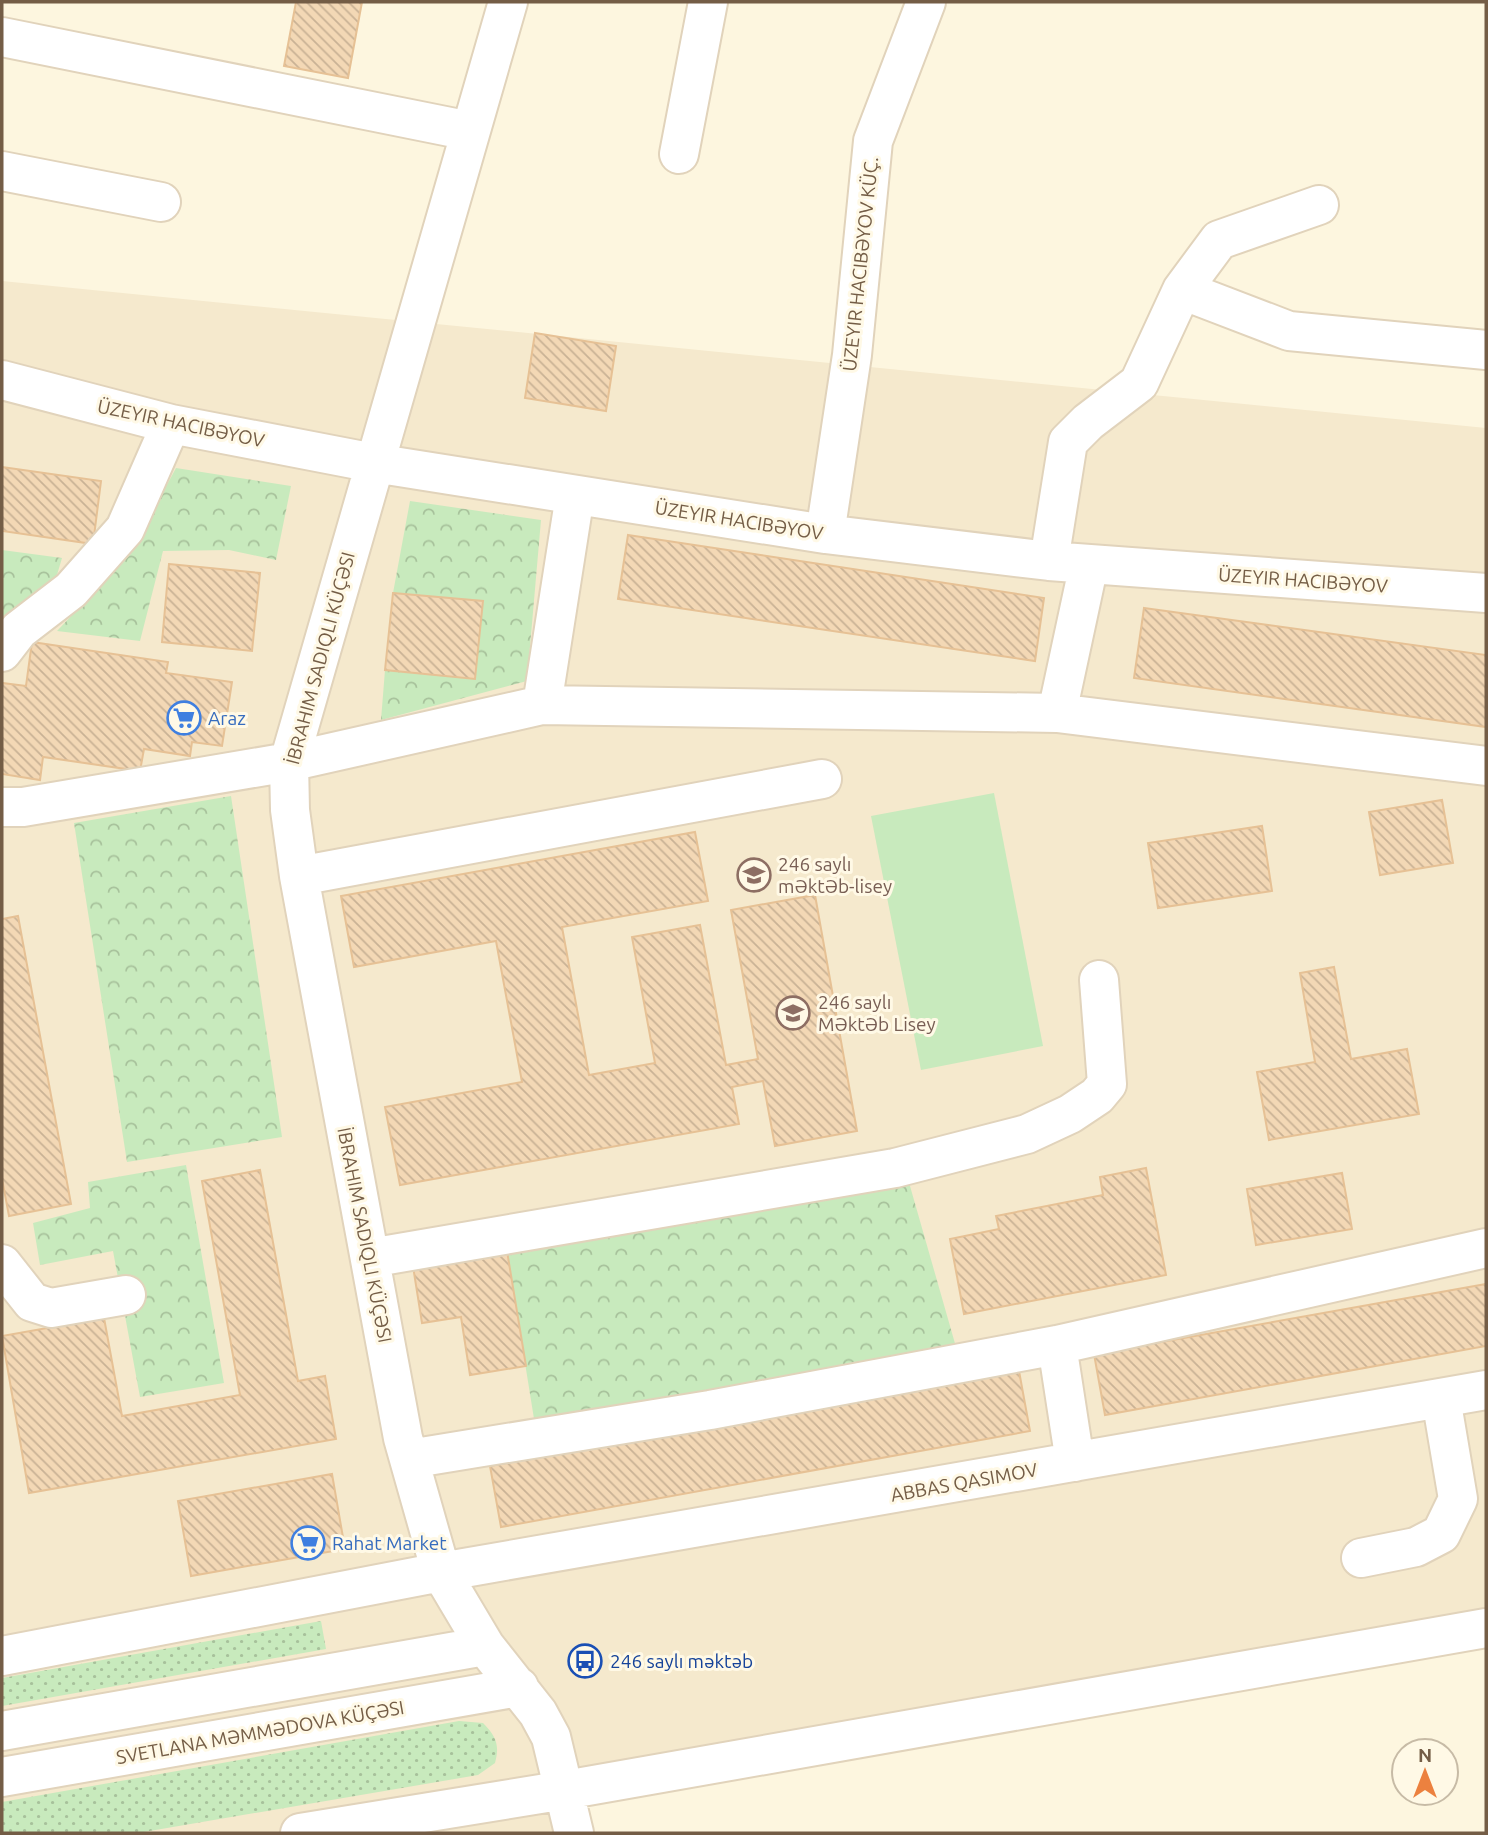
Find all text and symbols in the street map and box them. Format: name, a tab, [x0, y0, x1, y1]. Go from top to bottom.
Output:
street label: ÜZEYIR HACIBƏYOV KÜÇ.	[838, 156, 882, 372]
street label: ÜZEYIR HACIBƏYOV	[96, 395, 266, 451]
street label: ÜZEYIR HACIBƏYOV	[653, 496, 825, 544]
street label: İBRAHIM SADIQLI KÜÇƏSI	[281, 549, 359, 767]
street label: ÜZEYIR HACIBƏYOV	[1217, 563, 1389, 597]
supermarket icon: Araz	[165, 699, 203, 737]
place label: Araz	[208, 707, 246, 729]
place label: 246 saylı məktəb-lisey	[778, 853, 892, 897]
school or university icon: 246 saylı məktəb-lisey	[735, 856, 773, 894]
place label: 246 saylı Məktəb Lisey	[818, 991, 936, 1035]
school or university icon: 246 saylı Məktəb Lisey	[774, 994, 812, 1032]
street label: İBRAHIM SADIQLI KÜÇƏSI	[333, 1125, 397, 1345]
street label: ABBAS QASIMOV	[889, 1458, 1039, 1506]
supermarket icon: Rahat Market	[289, 1524, 327, 1562]
place label: Rahat Market	[332, 1532, 447, 1554]
bus stop icon: 246 saylı mәktәb	[566, 1642, 604, 1680]
place label: 246 saylı mәktәb	[610, 1650, 753, 1672]
street label: SVETLANA MƏMMƏDOVA KÜÇƏSI	[114, 1696, 406, 1768]
north arrow	[1390, 1737, 1460, 1807]
text: N	[1418, 1744, 1432, 1766]

